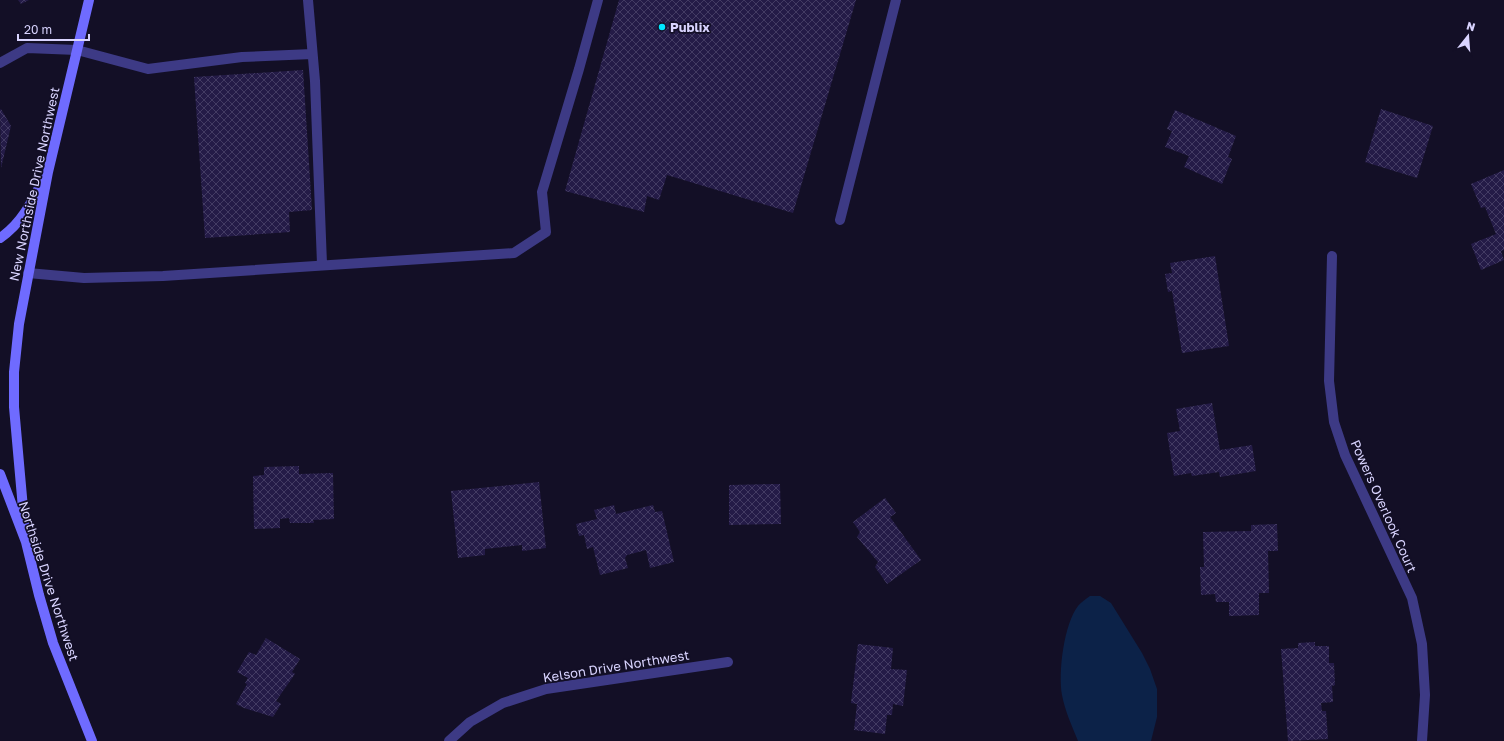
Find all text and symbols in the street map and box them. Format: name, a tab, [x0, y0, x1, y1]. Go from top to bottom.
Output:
scale bar	[18, 16, 89, 42]
north arrow	[1448, 16, 1488, 56]
place label: Publix	[670, 19, 710, 35]
text: N	[1465, 19, 1477, 33]
text: 20 m	[24, 22, 52, 37]
marker: Publix	[657, 22, 667, 32]
street label: New Northside Drive Northwest	[6, 85, 62, 283]
street label: Powers Overlook Court	[1347, 437, 1421, 575]
street label: Northside Drive Northwest	[16, 499, 82, 663]
street label: Kelson Drive Northwest	[542, 647, 690, 685]

